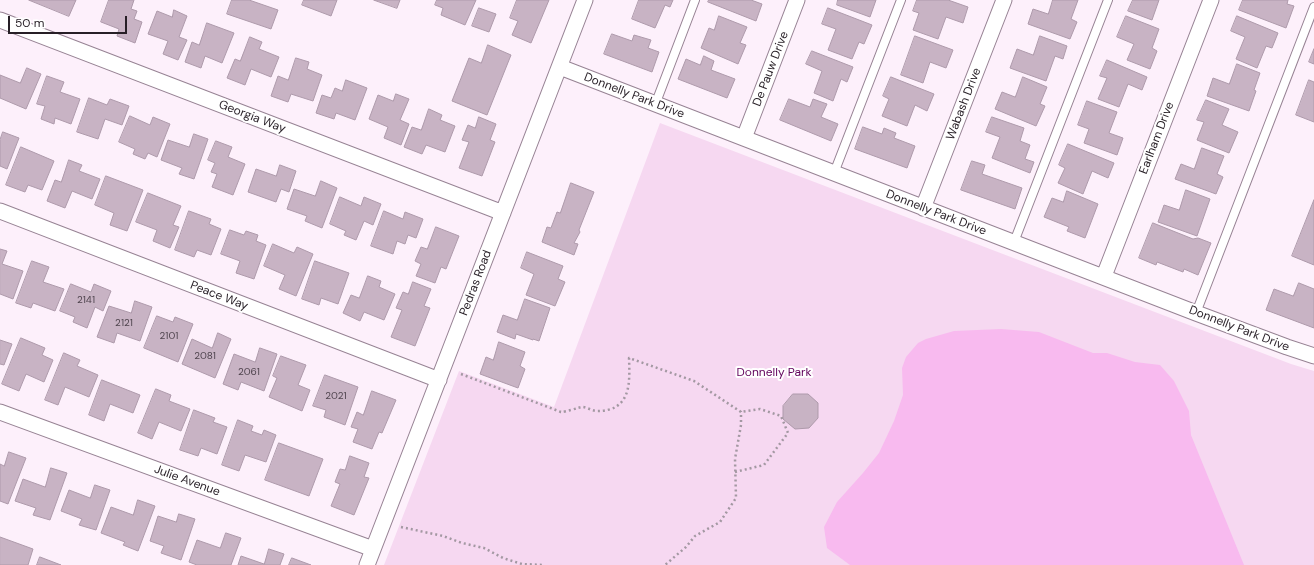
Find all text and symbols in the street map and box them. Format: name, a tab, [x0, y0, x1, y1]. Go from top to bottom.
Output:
scale bar	[10, 8, 129, 34]
text: 50 m	[15, 15, 44, 31]
street label: De Pauw Drive	[750, 29, 792, 109]
street label: Wabash Drive	[944, 66, 984, 142]
street label: Donnelly Park Drive	[582, 70, 686, 122]
street label: Georgia Way	[216, 98, 288, 136]
street label: Earlham Drive	[1137, 100, 1177, 176]
street label: Donnelly Park Drive	[884, 187, 988, 239]
street label: Pedras Road	[457, 248, 495, 318]
street label: Peace Way	[188, 278, 250, 314]
house number: 2141	[77, 294, 95, 306]
street label: Donnelly Park Drive	[1187, 303, 1291, 355]
house number: 2121	[115, 317, 133, 329]
house number: 2101	[160, 330, 178, 342]
house number: 2081	[194, 350, 216, 362]
house number: 2061	[238, 366, 260, 378]
park label: Donnelly Park	[737, 366, 811, 380]
house number: 2021	[325, 390, 347, 402]
street label: Julie Avenue	[152, 462, 222, 500]

